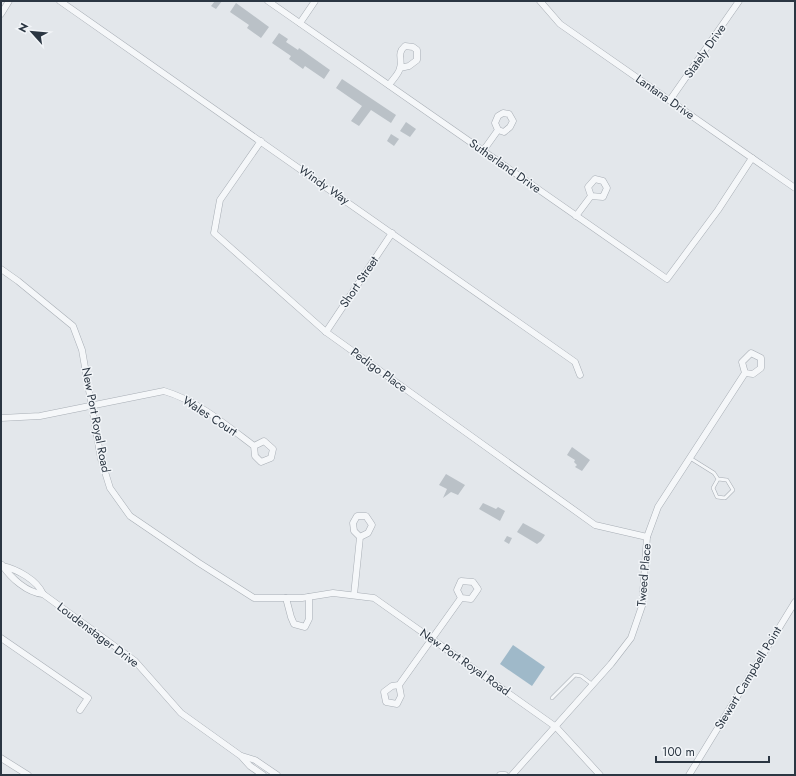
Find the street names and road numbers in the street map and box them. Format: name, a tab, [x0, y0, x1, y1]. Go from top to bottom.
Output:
street label: Stately Drive	[680, 20, 730, 82]
street label: Lantana Drive	[632, 70, 698, 124]
street label: Sutherland Drive	[465, 134, 545, 198]
street label: Windy Way	[295, 161, 354, 210]
street label: Short Street	[335, 253, 383, 311]
street label: Pedigo Place	[347, 343, 411, 397]
street label: New Port Royal Road	[77, 366, 115, 474]
street label: Wales Court	[179, 392, 241, 440]
street label: Tweed Place	[632, 543, 656, 607]
street label: Loudenstager Drive	[53, 598, 143, 672]
street label: Stewart Campbell Point	[710, 623, 786, 733]
street label: New Port Royal Road	[416, 624, 514, 700]

